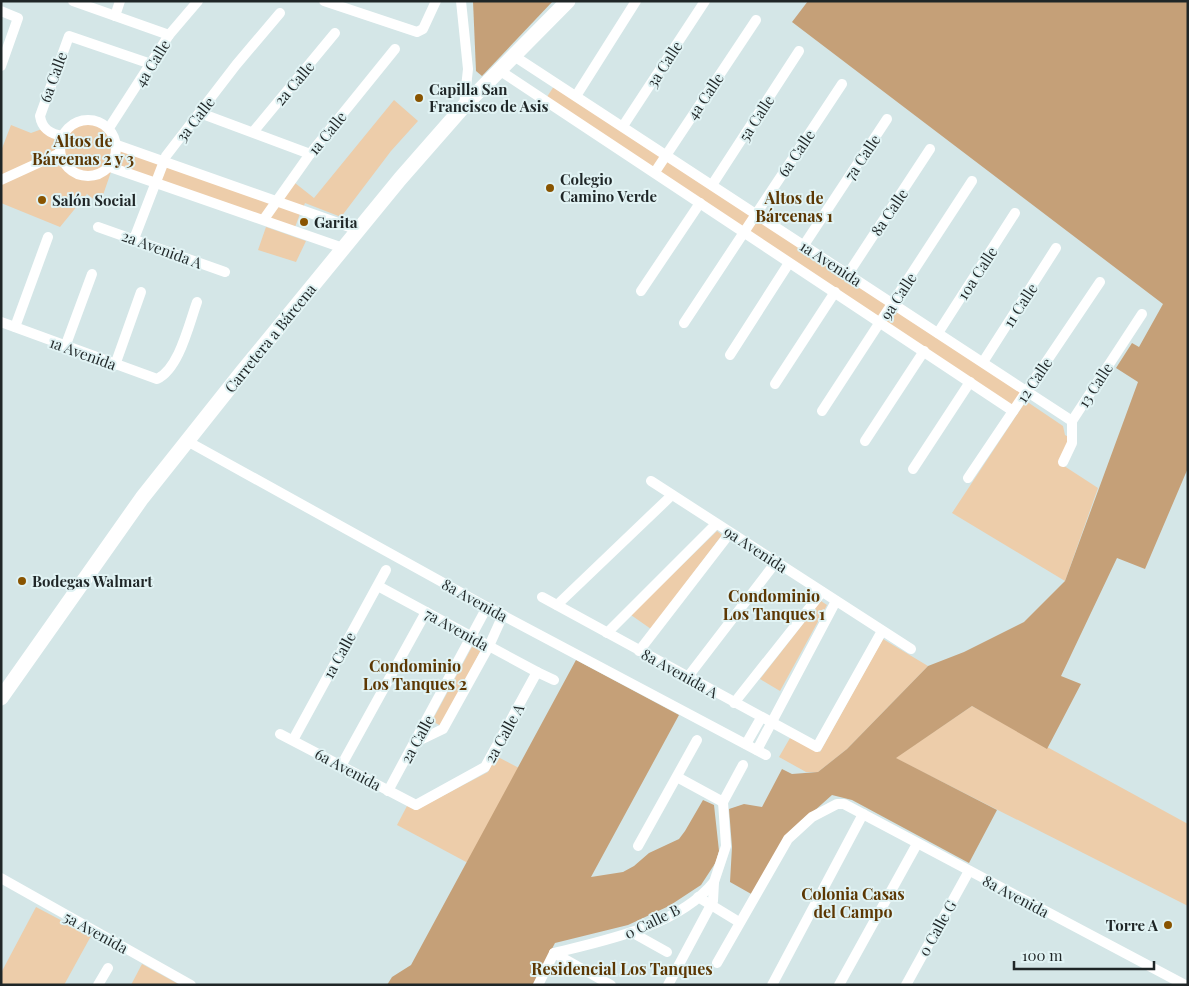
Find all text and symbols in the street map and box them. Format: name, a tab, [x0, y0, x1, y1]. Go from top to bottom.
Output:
street label: 4a Calle	[130, 36, 174, 90]
street label: 3a Calle	[642, 37, 686, 91]
street label: 6a Calle	[35, 49, 71, 105]
street label: 2a Calle	[270, 57, 318, 109]
street label: 4a Calle	[682, 69, 728, 123]
place label: Capilla San Francisco de Asis	[429, 79, 548, 116]
street label: 5a Calle	[734, 91, 778, 145]
marker: Capilla San Francisco de Asis	[413, 92, 425, 104]
street label: 3a Calle	[171, 93, 219, 145]
street label: 1a Calle	[303, 107, 351, 159]
street label: 6a Calle	[773, 126, 819, 180]
district label: Altos de Bárcenas 2 y 3	[32, 130, 134, 169]
street label: 7a Calle	[839, 130, 885, 184]
place label: Colegio Camino Verde	[560, 169, 658, 206]
marker: Colegio Camino Verde	[544, 182, 556, 194]
street label: 8a Calle	[866, 185, 912, 239]
district label: Altos de Bárcenas 1	[755, 187, 833, 226]
place label: Salón Social	[52, 190, 136, 210]
marker: Salón Social	[36, 194, 48, 206]
place label: Garita	[314, 212, 358, 232]
marker: Garita	[298, 216, 310, 228]
street label: 2a Avenida A	[119, 225, 205, 273]
street label: 1a Avenida	[796, 236, 866, 291]
street label: 10a Calle	[952, 243, 1002, 303]
street label: 9a Calle	[875, 269, 921, 323]
street label: Carretera a Bárcena	[220, 279, 320, 397]
street label: 11 Calle	[998, 279, 1042, 331]
street label: 1a Avenida	[47, 332, 120, 375]
street label: 12 Calle	[1012, 354, 1056, 406]
street label: 13 Calle	[1073, 359, 1117, 411]
street label: 9a Avenida	[720, 521, 792, 577]
place label: Bodegas Walmart	[32, 571, 153, 591]
street label: 8a Avenida	[439, 574, 512, 626]
marker: Bodegas Walmart	[16, 575, 28, 587]
district label: Condominio Los Tanques 1	[723, 585, 825, 624]
street label: 7a Avenida	[421, 603, 493, 655]
street label: 1a Calle	[318, 628, 360, 682]
street label: 8a Avenida A	[638, 644, 722, 703]
district label: Condominio Los Tanques 2	[363, 655, 467, 694]
street label: 2a Calle A	[480, 699, 529, 766]
street label: 2a Calle	[396, 711, 438, 767]
street label: 6a Avenida	[311, 743, 385, 795]
street label: 8a Avenida	[979, 870, 1053, 922]
district label: Colonia Casas del Campo	[801, 883, 905, 922]
street label: 0 Calle G	[914, 896, 961, 959]
street label: 0 Calle B	[621, 899, 683, 943]
street label: 5a Avenida	[60, 906, 132, 958]
place label: Torre A	[1106, 915, 1159, 935]
marker: Torre A	[1162, 919, 1174, 931]
scale bar	[1014, 938, 1154, 970]
text: 100 m	[1022, 945, 1063, 965]
district label: Residencial Los Tanques	[531, 958, 713, 979]

